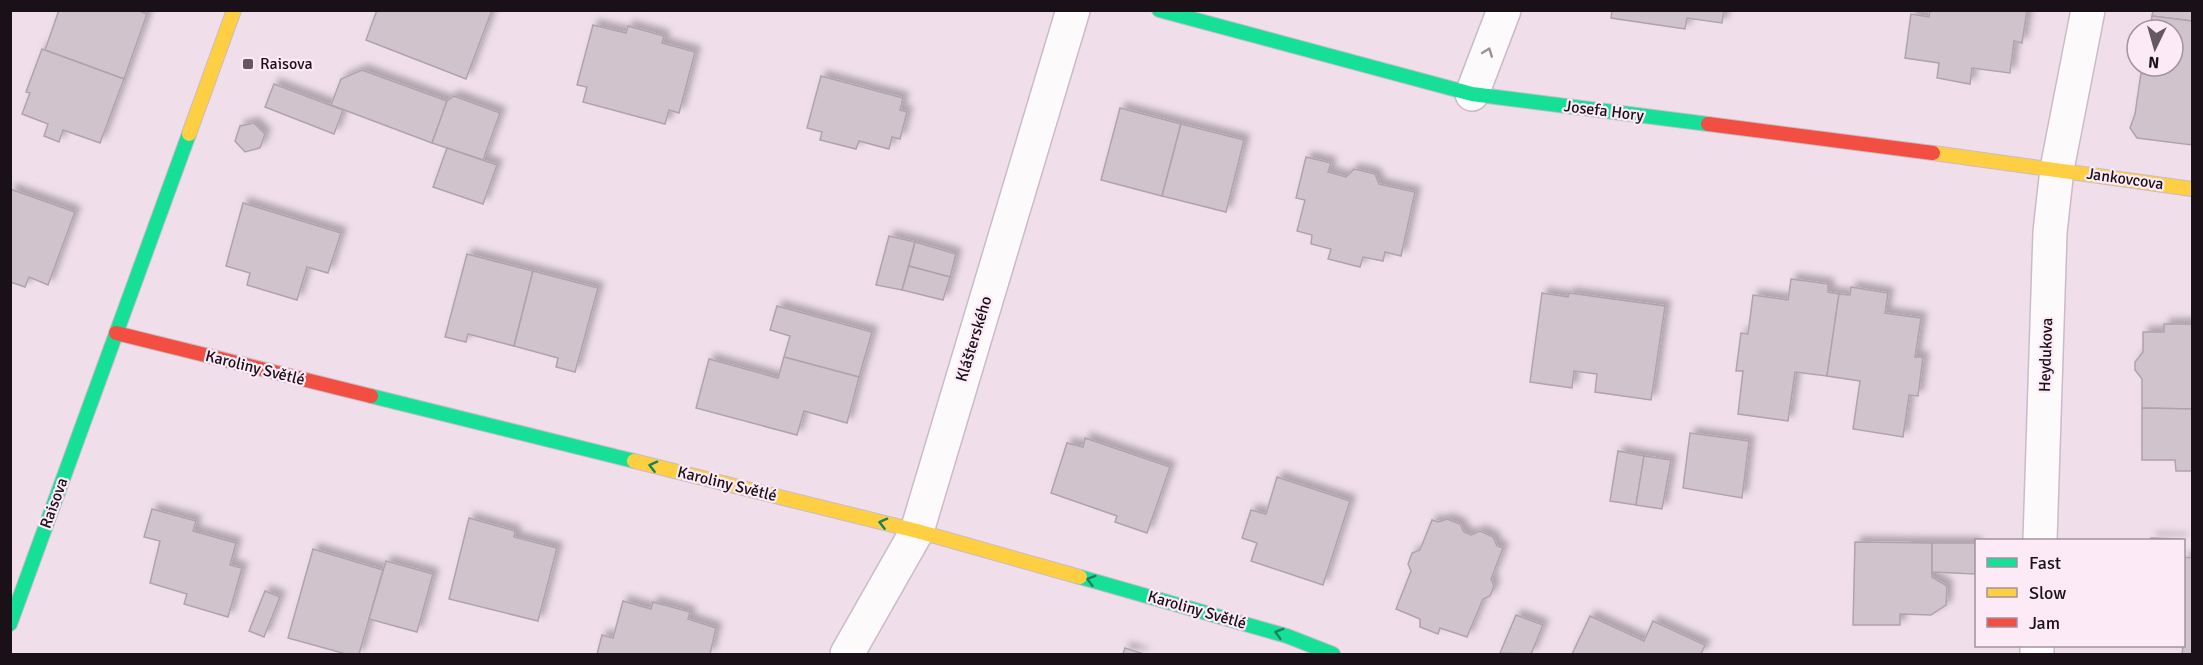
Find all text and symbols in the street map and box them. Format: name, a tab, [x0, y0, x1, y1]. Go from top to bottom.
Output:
north arrow	[2125, 18, 2185, 78]
one-way arrow	[1481, 47, 1493, 58]
text: N	[2147, 51, 2160, 72]
place label: Raisova	[260, 54, 313, 74]
marker: Raisova	[241, 57, 255, 71]
street label: Josefa Hory	[1563, 96, 1646, 126]
street label: Jankovcova	[2085, 164, 2165, 194]
street label: Klášterského	[952, 294, 996, 384]
street label: Heydukova	[2035, 317, 2057, 393]
street label: Karoliny Světlé	[203, 346, 307, 390]
one-way arrow	[648, 460, 658, 473]
street label: Karoliny Světlé	[675, 462, 779, 506]
street label: Raisova	[36, 475, 72, 531]
one-way arrow	[878, 517, 888, 530]
legend	[1975, 539, 2185, 647]
text: Fast	[2029, 552, 2061, 574]
one-way arrow	[1086, 575, 1096, 588]
text: Slow	[2029, 582, 2066, 604]
street label: Karoliny Světlé	[1145, 586, 1249, 634]
text: Jam	[2029, 612, 2060, 634]
one-way arrow	[1274, 628, 1284, 641]

